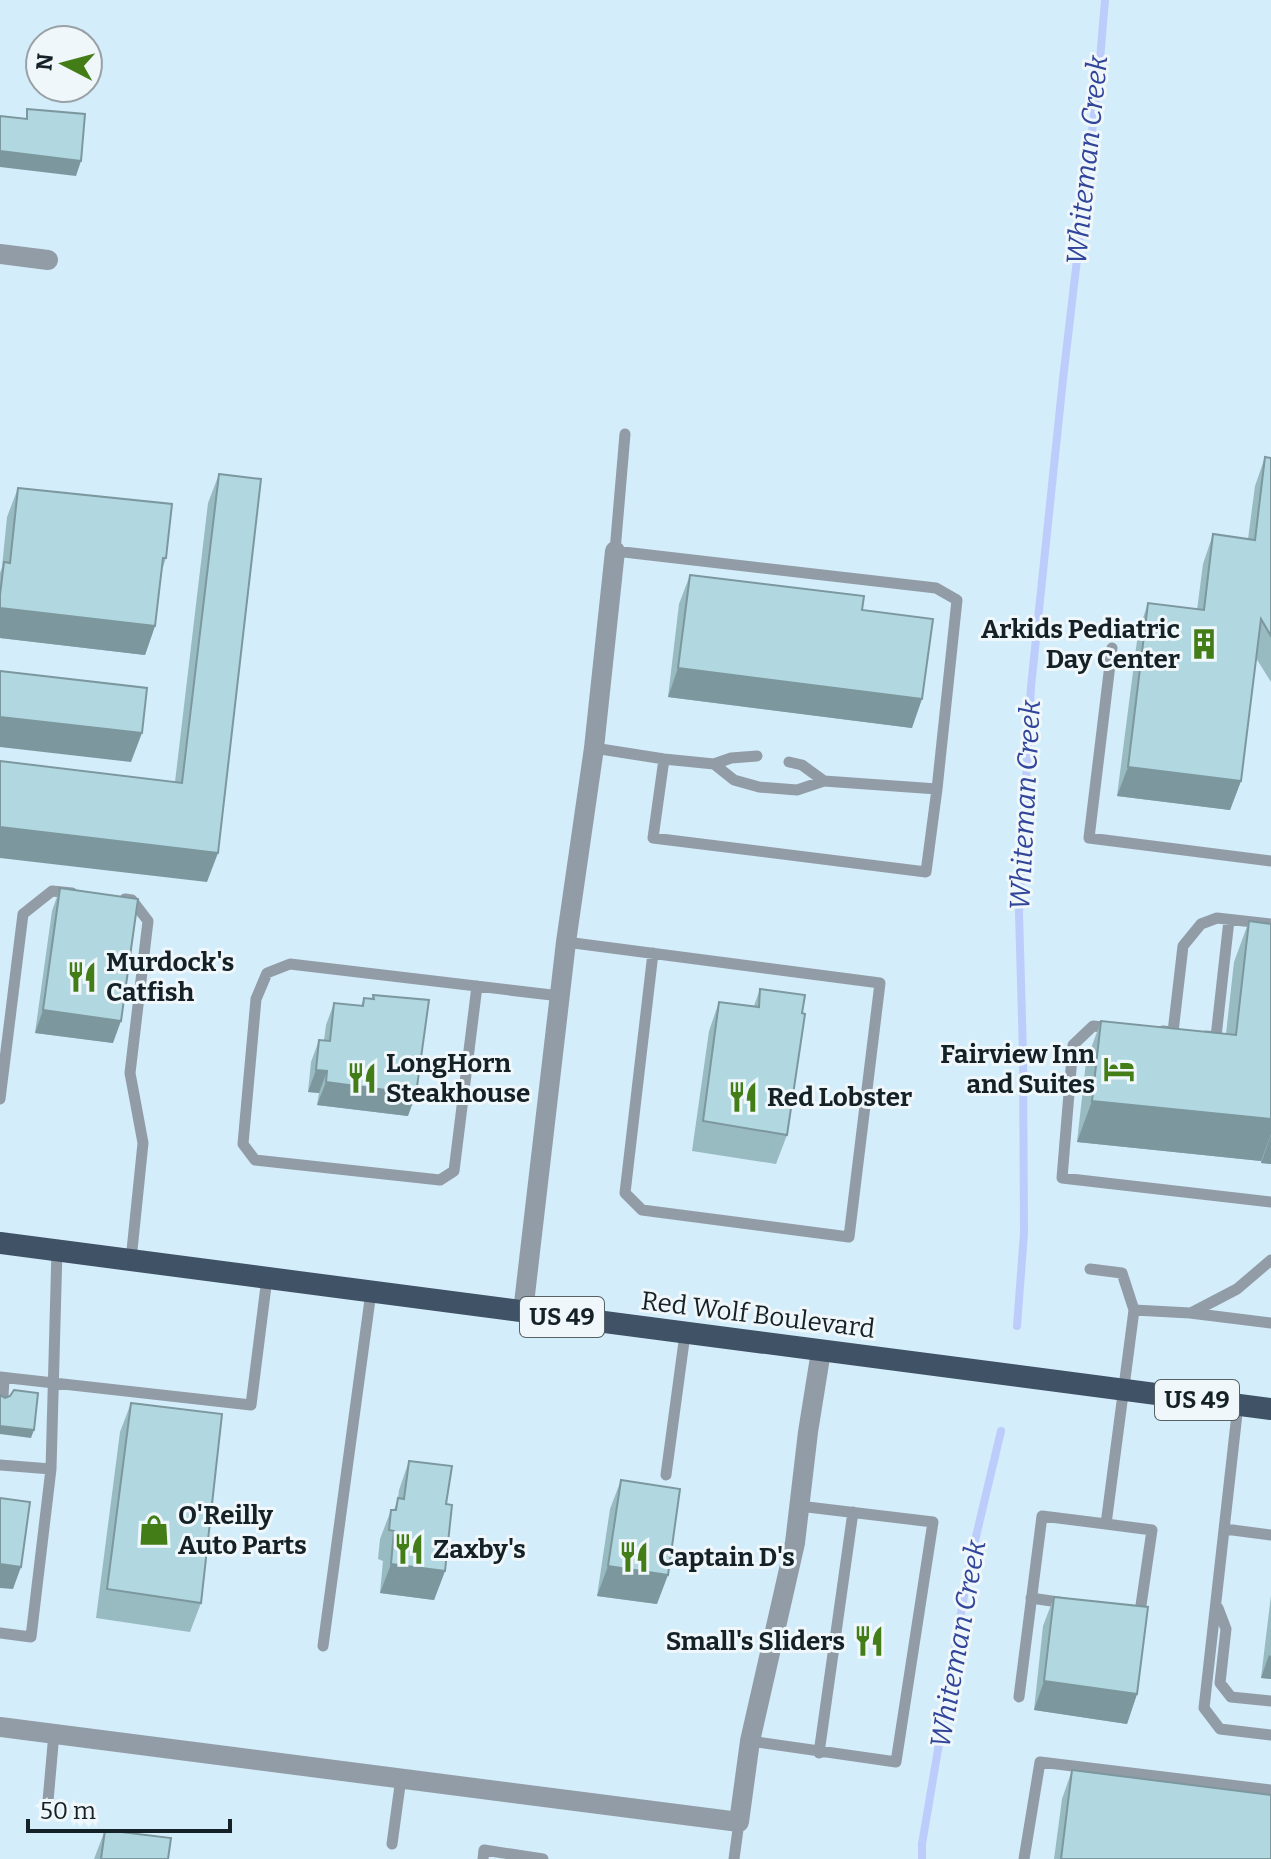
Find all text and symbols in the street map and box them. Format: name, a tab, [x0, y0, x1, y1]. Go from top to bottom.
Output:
north arrow	[24, 24, 104, 104]
text: N	[30, 52, 59, 72]
water label: Whiteman Creek	[1060, 53, 1114, 266]
place label: Arkids Pediatric Day Center	[981, 614, 1180, 675]
building icon: Arkids Pediatric Day Center	[1187, 627, 1221, 661]
water label: Whiteman Creek	[1003, 698, 1047, 911]
place label: Murdock's Catfish	[106, 947, 234, 1008]
restaurant icon: Murdock's Catfish	[65, 960, 99, 994]
place label: Fairview Inn and Suites	[940, 1039, 1095, 1100]
place label: LongHorn Steakhouse	[386, 1048, 530, 1109]
hotel icon: Fairview Inn and Suites	[1102, 1052, 1136, 1086]
restaurant icon: LongHorn Steakhouse	[345, 1061, 379, 1095]
restaurant icon: Red Lobster	[726, 1080, 760, 1114]
place label: Red Lobster	[767, 1082, 912, 1113]
street label: Red Wolf Boulevard	[639, 1285, 877, 1345]
road number: US 49	[520, 1297, 604, 1337]
road number: US 49	[1155, 1380, 1239, 1420]
place label: O'Reilly Auto Parts	[178, 1500, 307, 1561]
shop icon: O'Reilly Auto Parts	[137, 1513, 171, 1547]
restaurant icon: Zaxby's	[392, 1532, 426, 1566]
place label: Zaxby's	[433, 1534, 526, 1565]
water label: Whiteman Creek	[923, 1537, 993, 1751]
restaurant icon: Captain D's	[617, 1540, 651, 1574]
place label: Captain D's	[658, 1542, 795, 1573]
restaurant icon: Small's Sliders	[852, 1624, 886, 1658]
place label: Small's Sliders	[666, 1626, 845, 1657]
scale bar	[28, 1783, 230, 1833]
text: 50 m	[40, 1797, 96, 1825]

